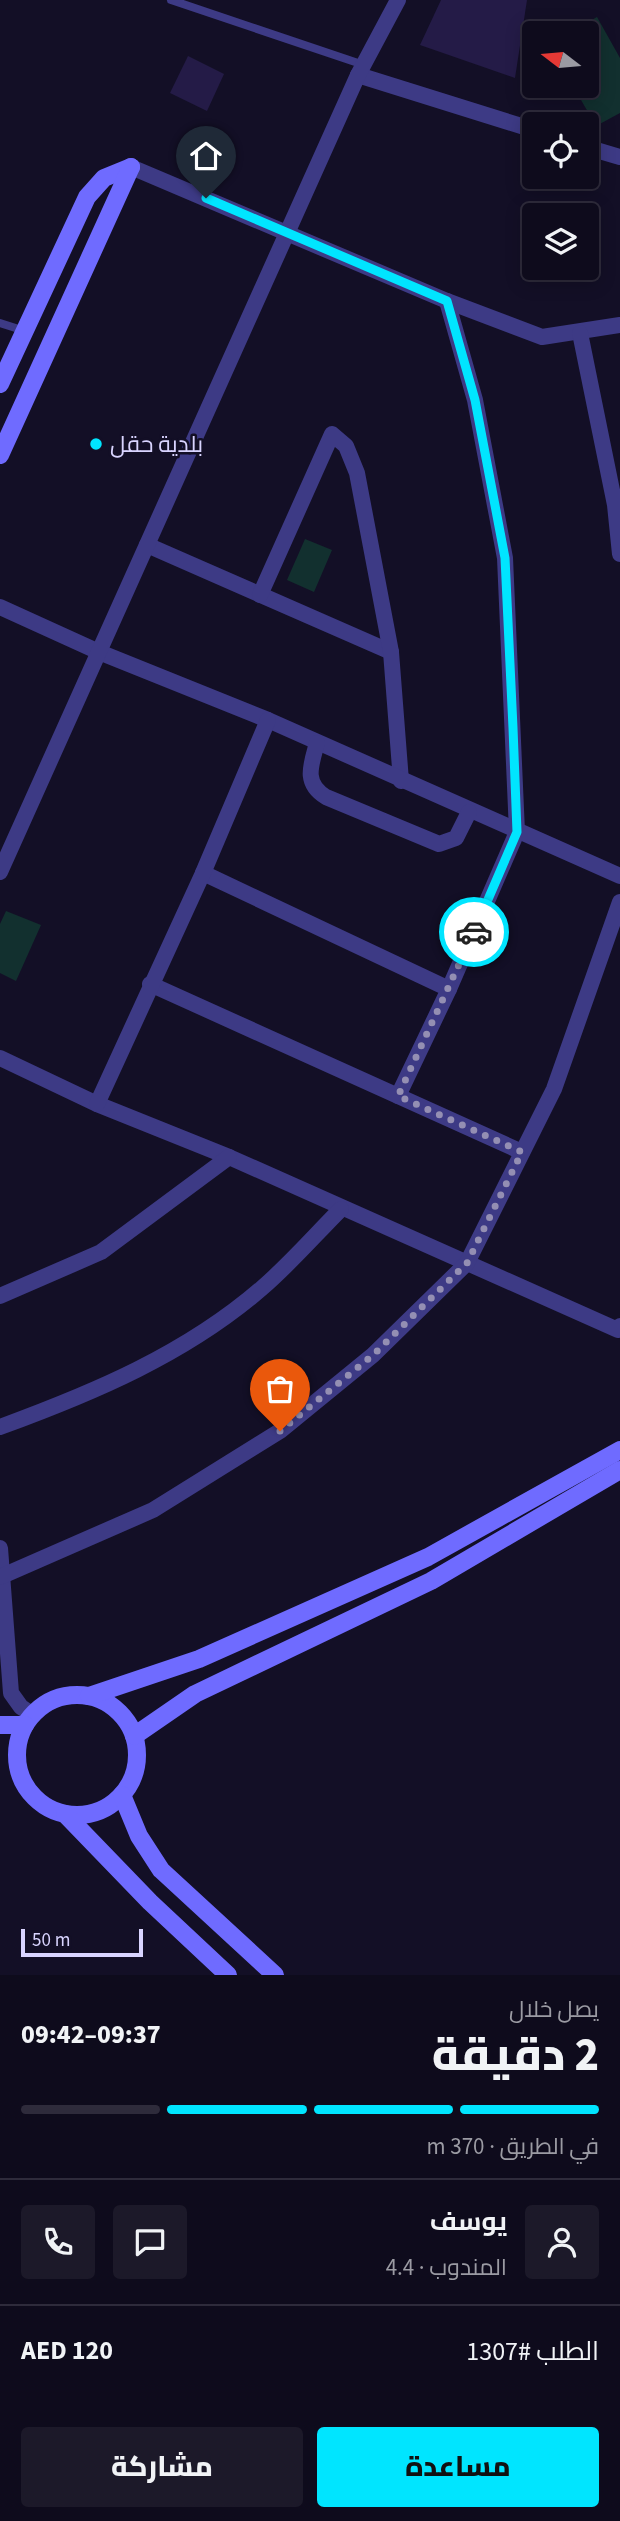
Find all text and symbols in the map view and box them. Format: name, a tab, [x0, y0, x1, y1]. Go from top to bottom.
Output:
north arrow	[522, 21, 598, 98]
map controls	[522, 21, 599, 280]
button: locate	[522, 112, 599, 189]
pin	[176, 126, 236, 198]
icon: home	[187, 137, 225, 175]
button: layers	[522, 203, 599, 280]
place label: بلدية حقل	[110, 428, 203, 461]
marker: بلدية حقل	[88, 436, 104, 452]
courier	[439, 897, 509, 967]
icon: car	[455, 913, 493, 951]
pin	[250, 1359, 310, 1431]
icon: bag	[261, 1370, 299, 1408]
scale bar	[21, 1926, 144, 1958]
text: 50 m	[32, 1927, 70, 1954]
text: يصل خلال	[509, 1993, 599, 2026]
text: 09:37–09:42	[21, 2016, 161, 2053]
text: 2 دقيقة	[432, 2023, 599, 2088]
text: في الطريق · 370 m	[427, 2130, 599, 2163]
text: يوسف	[430, 2203, 507, 2240]
button: phone	[21, 2205, 95, 2279]
button: chat	[113, 2205, 187, 2279]
button: person	[525, 2205, 599, 2279]
text: المندوب · 4.4	[386, 2251, 507, 2284]
text: AED 120	[21, 2332, 113, 2369]
text: الطلب #1307	[466, 2333, 599, 2370]
button: مشاركة	[21, 2427, 303, 2507]
button: مساعدة	[317, 2427, 599, 2507]

